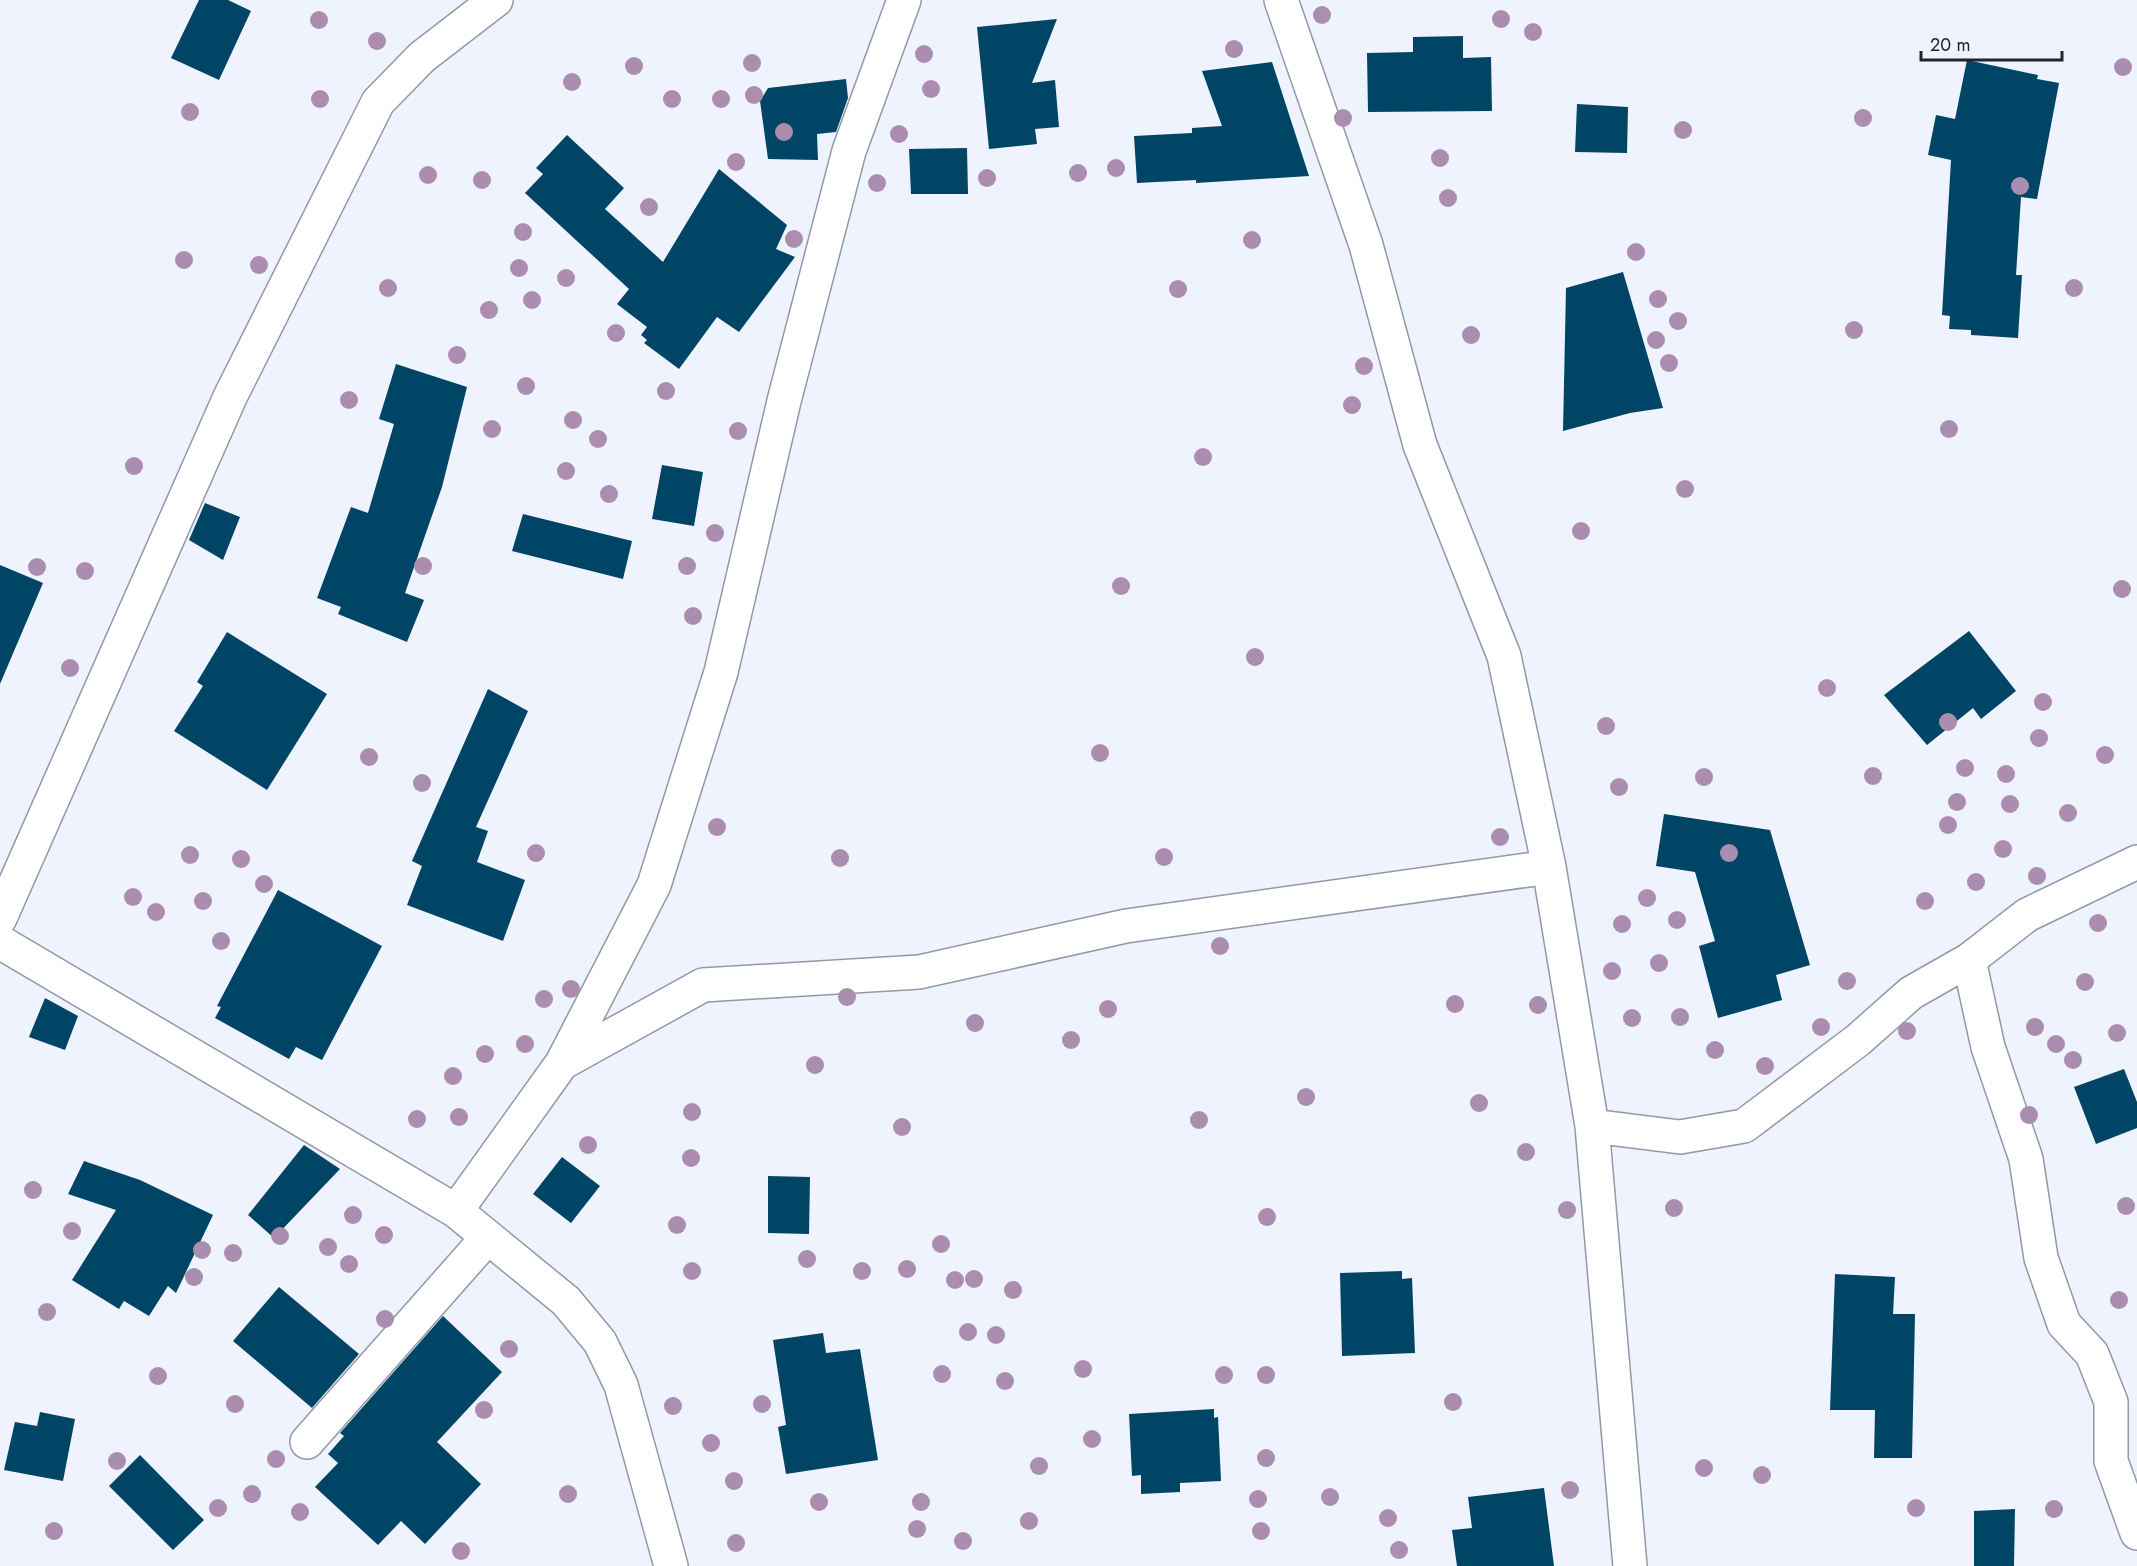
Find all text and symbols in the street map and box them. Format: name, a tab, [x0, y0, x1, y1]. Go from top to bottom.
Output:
scale bar	[1921, 24, 2062, 62]
text: 20 m	[1930, 32, 1970, 58]

